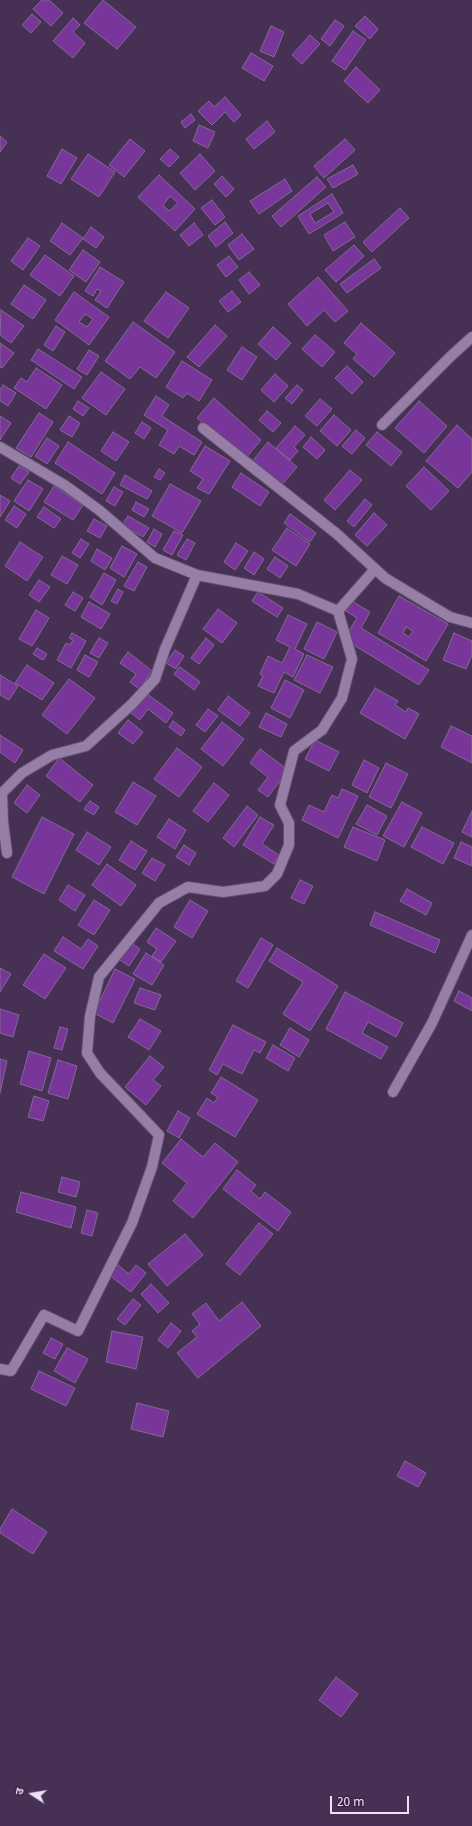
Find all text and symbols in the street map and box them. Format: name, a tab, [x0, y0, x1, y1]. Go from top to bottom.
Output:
north arrow	[12, 1774, 52, 1814]
text: उ	[13, 1787, 28, 1796]
scale bar	[332, 1788, 411, 1814]
text: 20 m	[337, 1795, 365, 1811]

